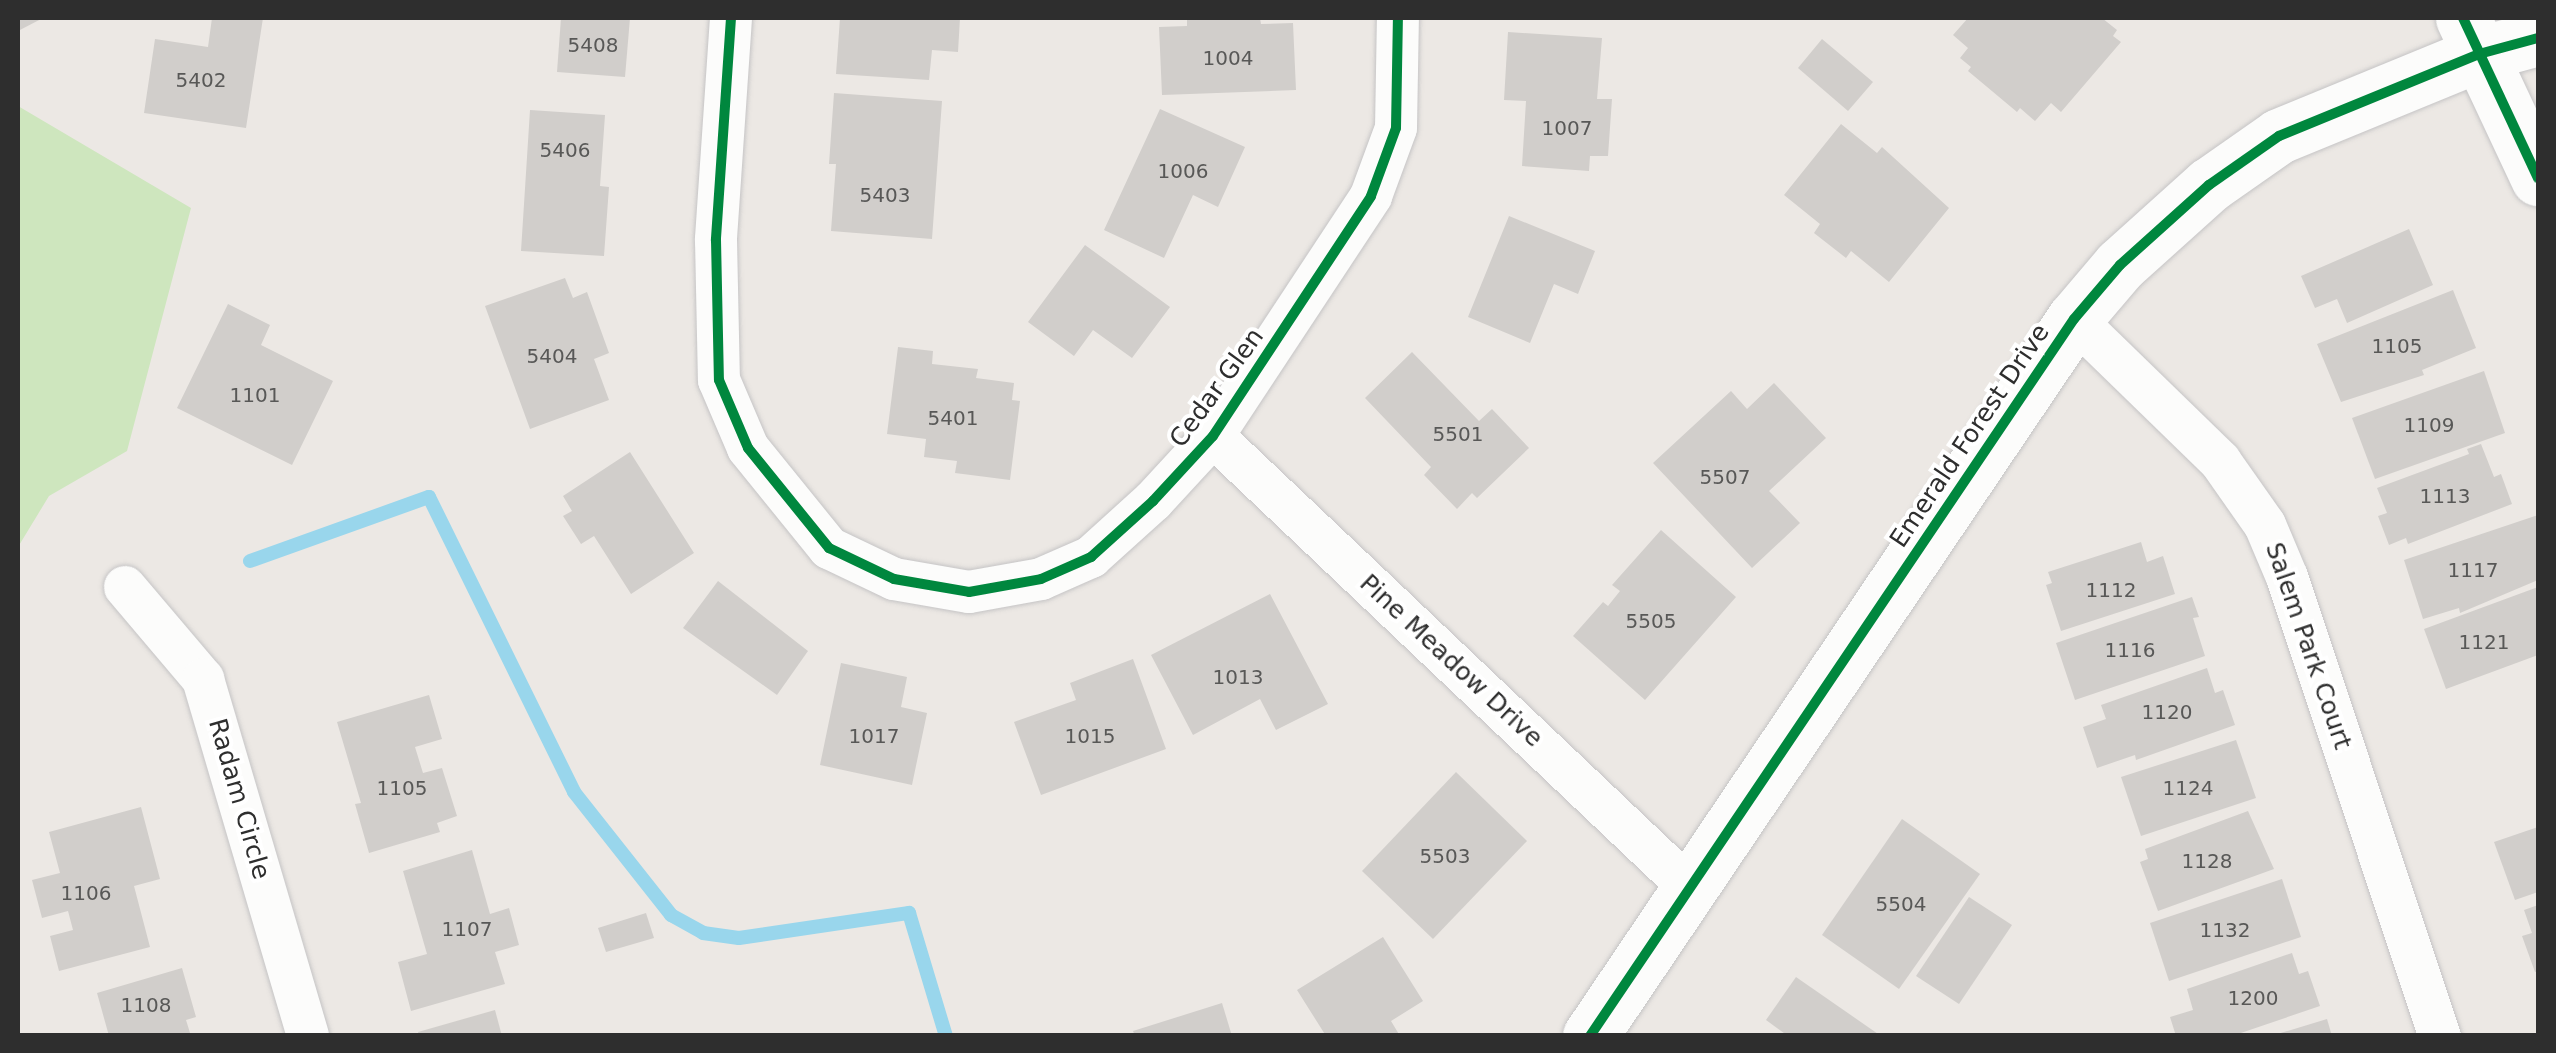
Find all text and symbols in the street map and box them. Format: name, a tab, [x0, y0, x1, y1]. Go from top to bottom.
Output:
house number: 5408	[568, 33, 618, 57]
house number: 1004	[1203, 46, 1253, 70]
house number: 5402	[176, 68, 226, 92]
house number: 1007	[1542, 116, 1592, 140]
house number: 5406	[540, 138, 590, 162]
house number: 1006	[1158, 159, 1208, 183]
house number: 5403	[860, 183, 910, 207]
street label: Emerald Forest Drive	[1884, 319, 2056, 553]
street label: Cedar Glen	[1164, 323, 1270, 453]
house number: 1105	[2372, 334, 2422, 358]
house number: 5404	[527, 344, 577, 368]
house number: 1101	[230, 383, 280, 407]
house number: 5401	[928, 406, 978, 430]
house number: 1109	[2404, 413, 2454, 437]
house number: 5501	[1433, 422, 1483, 446]
house number: 5507	[1700, 465, 1750, 489]
house number: 1113	[2420, 484, 2470, 508]
street label: Salem Park Court	[2259, 539, 2357, 753]
house number: 1117	[2448, 558, 2498, 582]
street label: Pine Meadow Drive	[1353, 568, 1549, 754]
house number: 1112	[2086, 578, 2136, 602]
house number: 5505	[1626, 609, 1676, 633]
house number: 1121	[2459, 630, 2509, 654]
house number: 1116	[2105, 638, 2155, 662]
house number: 1013	[1213, 665, 1263, 689]
house number: 1120	[2142, 700, 2192, 724]
street label: Radam Circle	[202, 715, 276, 883]
house number: 1017	[849, 724, 899, 748]
house number: 1015	[1065, 724, 1115, 748]
house number: 1105	[377, 776, 427, 800]
house number: 1124	[2163, 776, 2213, 800]
house number: 5503	[1420, 844, 1470, 868]
house number: 1128	[2182, 849, 2232, 873]
house number: 1106	[61, 881, 111, 905]
house number: 5504	[1876, 892, 1926, 916]
house number: 1107	[442, 917, 492, 941]
house number: 1132	[2200, 918, 2250, 942]
house number: 1200	[2228, 986, 2278, 1010]
house number: 1108	[121, 993, 171, 1017]

